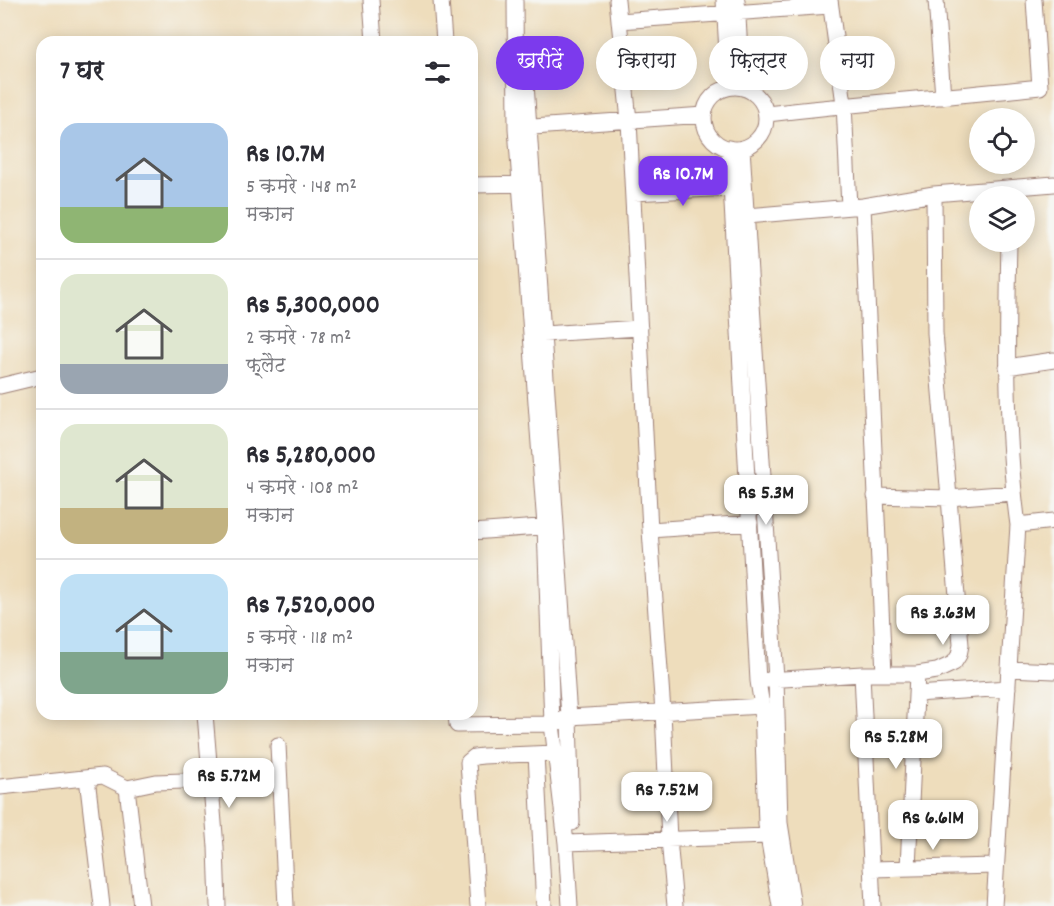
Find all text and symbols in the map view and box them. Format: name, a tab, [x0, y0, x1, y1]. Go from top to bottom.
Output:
chip: खरीदें	[496, 36, 584, 90]
chip: किराया	[596, 36, 697, 90]
chip: फ़िल्टर	[709, 36, 808, 90]
chip: नया	[820, 36, 895, 90]
text: 7 घर	[60, 54, 104, 91]
icon: filters	[421, 56, 454, 89]
map controls	[969, 108, 1035, 252]
button: locate	[969, 108, 1035, 174]
text: Rs 10.7M	[246, 137, 325, 174]
icon: home	[108, 147, 180, 219]
pin: Rs 10.7M	[621, 156, 745, 207]
text: Rs 10.7M	[653, 161, 713, 189]
text: 5 कमरे · 148 m²	[246, 174, 357, 202]
button: layers	[969, 186, 1035, 252]
text: मकान	[246, 202, 294, 230]
text: Rs 5,300,000	[246, 288, 380, 325]
icon: home	[108, 298, 180, 370]
text: 2 कमरे · 78 m²	[246, 325, 351, 353]
text: फ़्लैट	[246, 353, 286, 381]
text: Rs 5,280,000	[246, 438, 376, 475]
icon: home	[108, 448, 180, 520]
text: 4 कमरे · 108 m²	[246, 475, 359, 503]
pin: Rs 5.3M	[711, 475, 821, 526]
text: Rs 5.3M	[738, 480, 794, 508]
text: मकान	[246, 503, 294, 531]
text: Rs 7,520,000	[246, 588, 375, 625]
pin: Rs 3.63M	[881, 595, 1005, 646]
icon: home	[108, 598, 180, 670]
text: Rs 3.63M	[910, 600, 976, 628]
text: 5 कमरे · 118 m²	[246, 625, 353, 653]
text: मकान	[246, 653, 294, 681]
pin: Rs 5.28M	[834, 719, 958, 770]
text: Rs 5.28M	[864, 724, 928, 752]
pin: Rs 5.72M	[167, 758, 291, 809]
text: Rs 5.72M	[197, 763, 261, 791]
pin: Rs 7.52M	[605, 772, 729, 823]
text: Rs 7.52M	[635, 777, 699, 805]
pin: Rs 6.61M	[871, 800, 995, 851]
text: Rs 6.61M	[902, 805, 964, 833]

